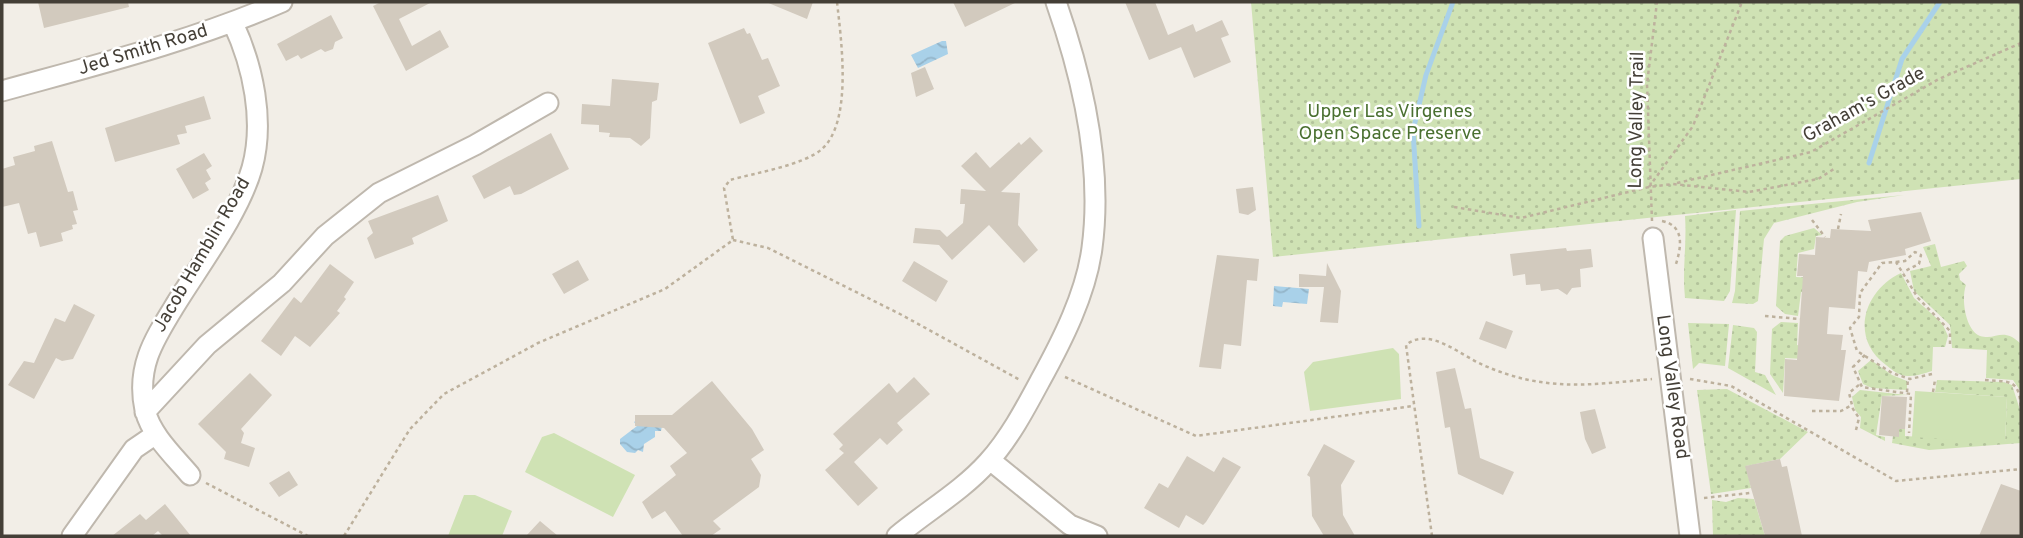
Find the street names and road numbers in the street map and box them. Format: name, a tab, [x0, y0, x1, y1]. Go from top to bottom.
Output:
street label: Jed Smith Road	[75, 19, 211, 81]
street label: Long Valley Trail	[1624, 51, 1650, 189]
street label: Graham's Grade	[1799, 62, 1929, 148]
street label: Jacob Hamblin Road	[148, 173, 256, 337]
street label: Long Valley Road	[1650, 313, 1694, 461]

